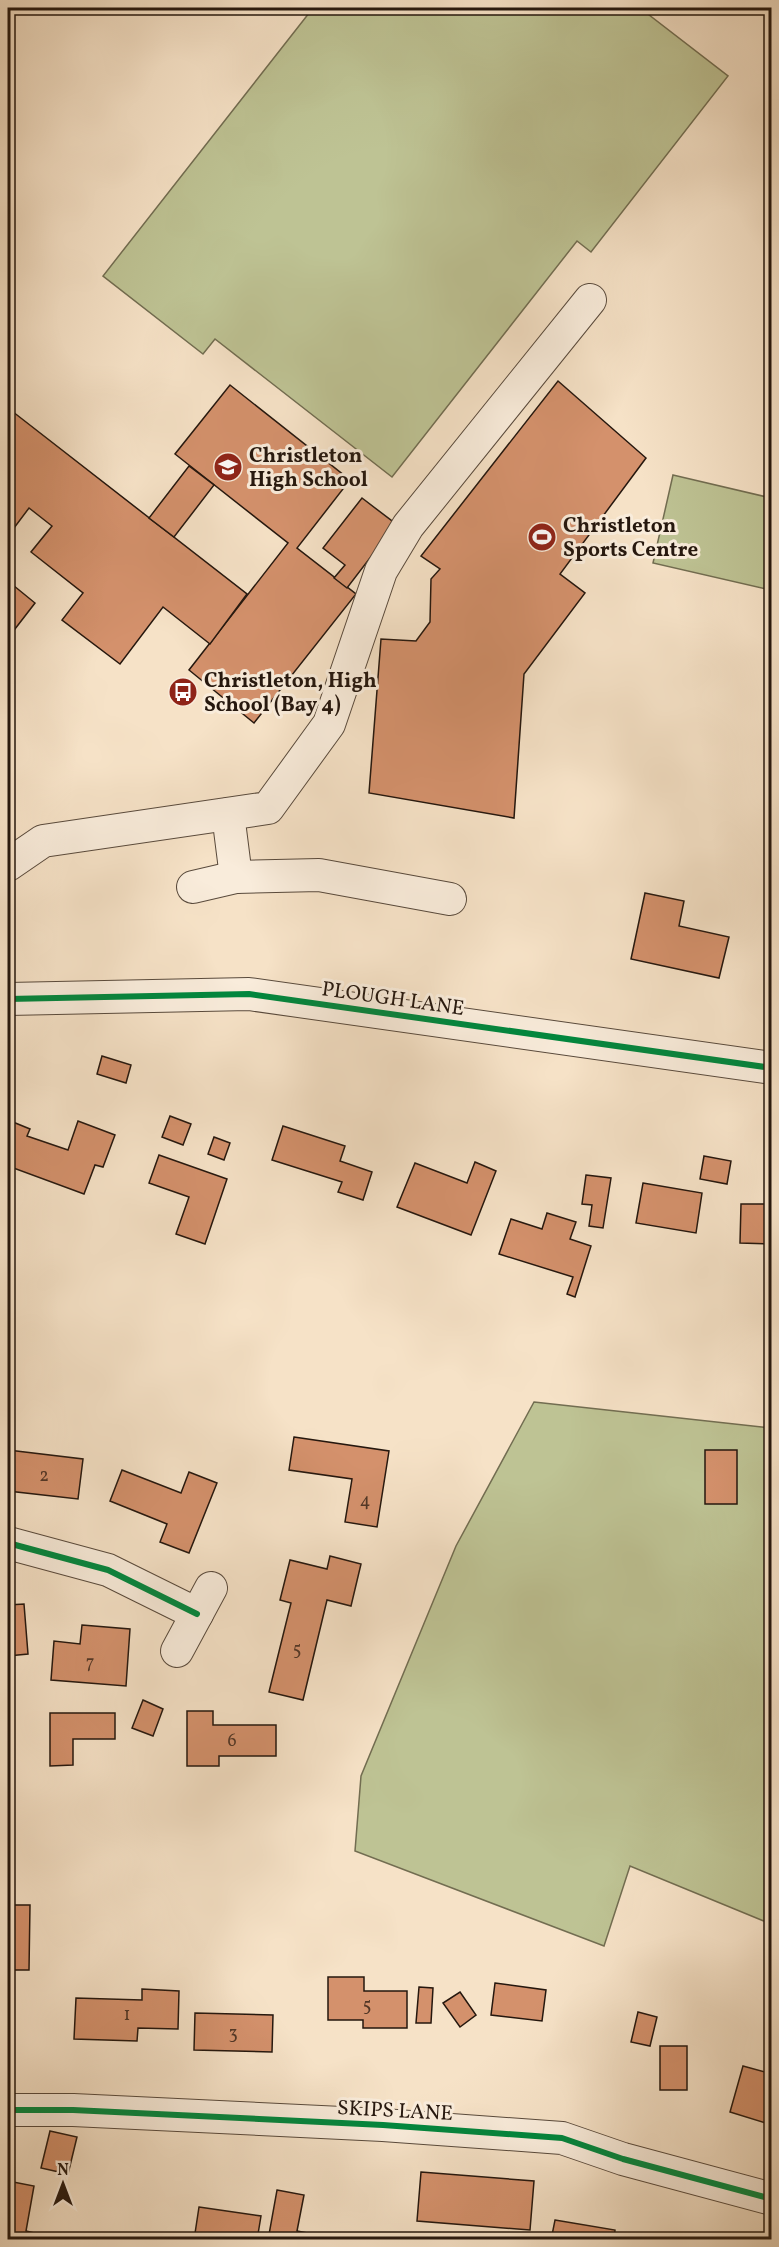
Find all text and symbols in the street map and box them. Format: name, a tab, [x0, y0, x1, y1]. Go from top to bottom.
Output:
place label: Christleton High School	[249, 442, 368, 495]
school or university icon: Christleton High School	[212, 451, 244, 483]
place label: Christleton Sports Centre	[563, 512, 698, 565]
sports icon: Christleton Sports Centre	[526, 521, 558, 553]
place label: Christleton, High School (Bay 4)	[204, 667, 377, 720]
bus stop icon: Christleton, High School (Bay 4)	[167, 676, 199, 708]
street label: PLOUGH LANE	[320, 975, 466, 1024]
house number: 2	[39, 1464, 49, 1489]
house number: 4	[360, 1489, 370, 1514]
house number: 5	[293, 1638, 301, 1663]
house number: 7	[86, 1651, 94, 1676]
house number: 6	[227, 1729, 237, 1754]
house number: 5	[363, 1994, 371, 2019]
house number: 1	[124, 2003, 130, 2028]
house number: 3	[228, 2022, 238, 2047]
street label: SKIPS LANE	[336, 2094, 454, 2129]
north arrow	[33, 2154, 93, 2214]
text: N	[57, 2160, 69, 2182]

